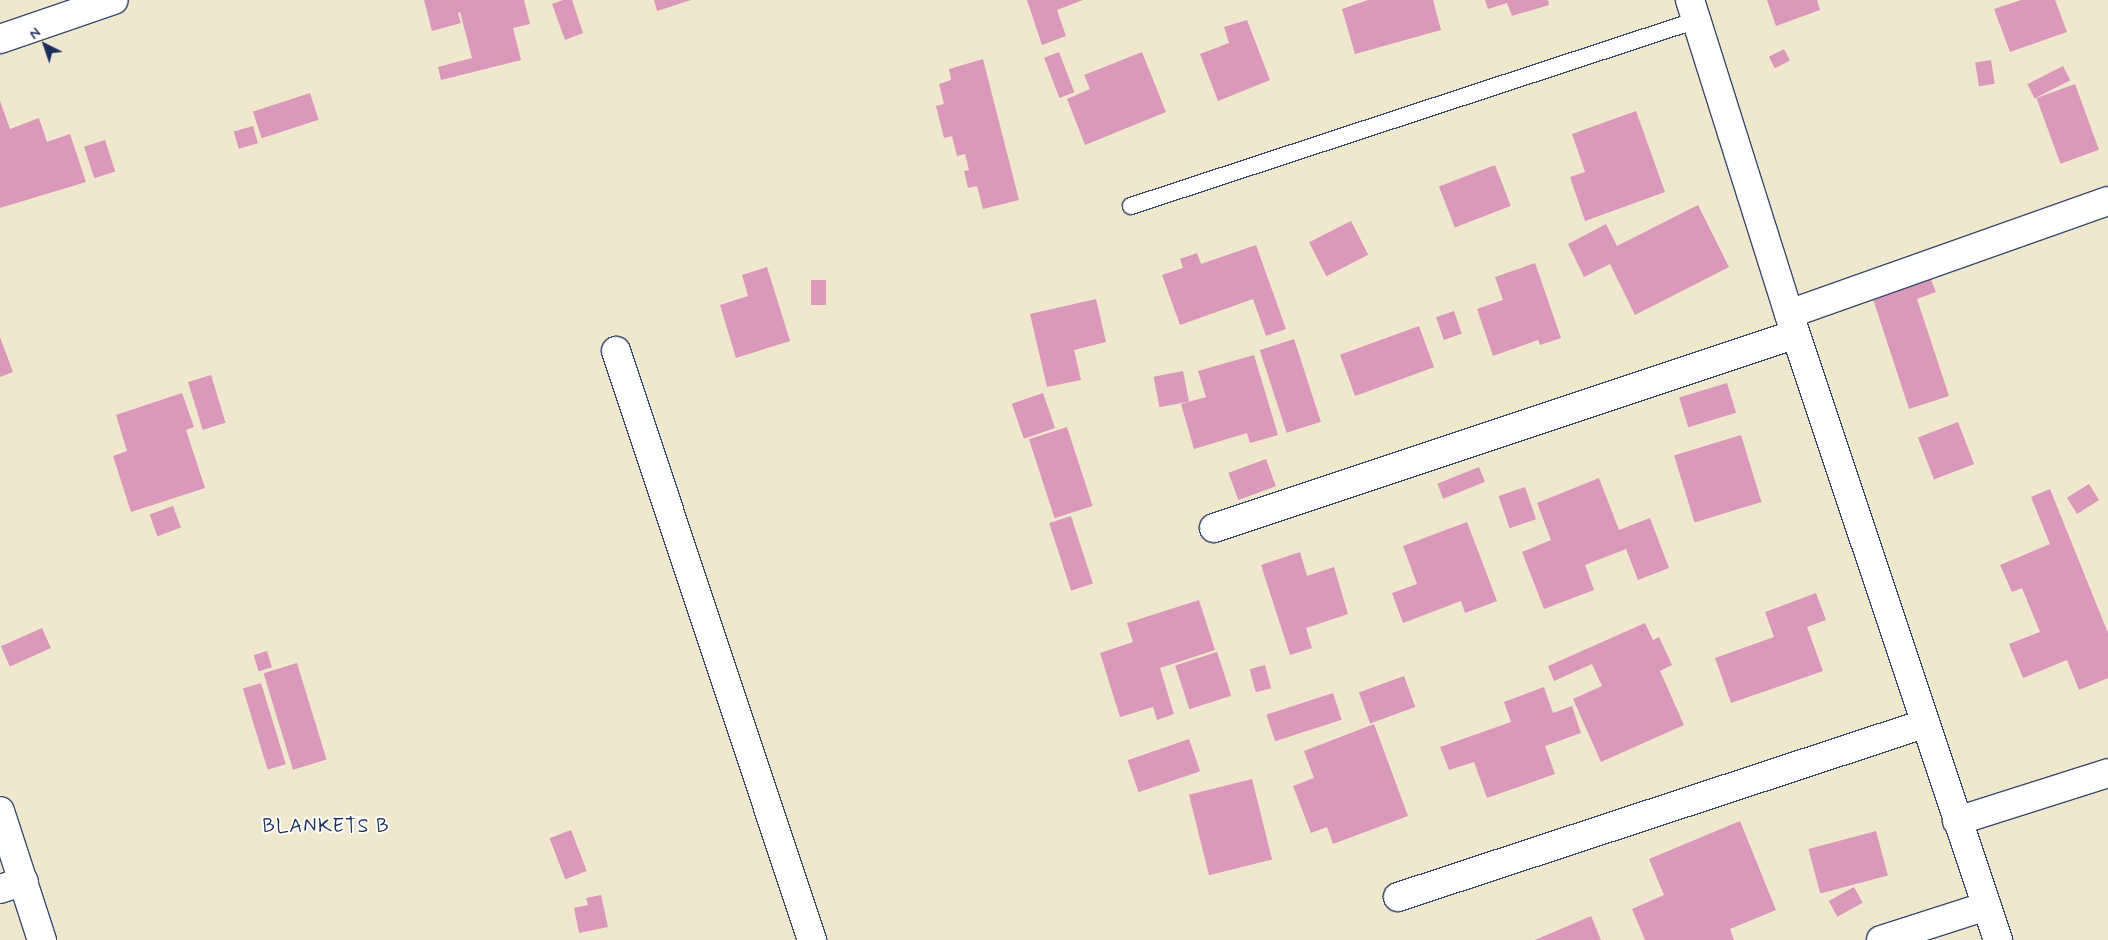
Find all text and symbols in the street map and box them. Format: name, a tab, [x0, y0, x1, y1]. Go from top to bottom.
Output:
north arrow	[20, 20, 70, 70]
text: N	[26, 24, 45, 44]
district label: BLANKETS B	[260, 814, 392, 838]

